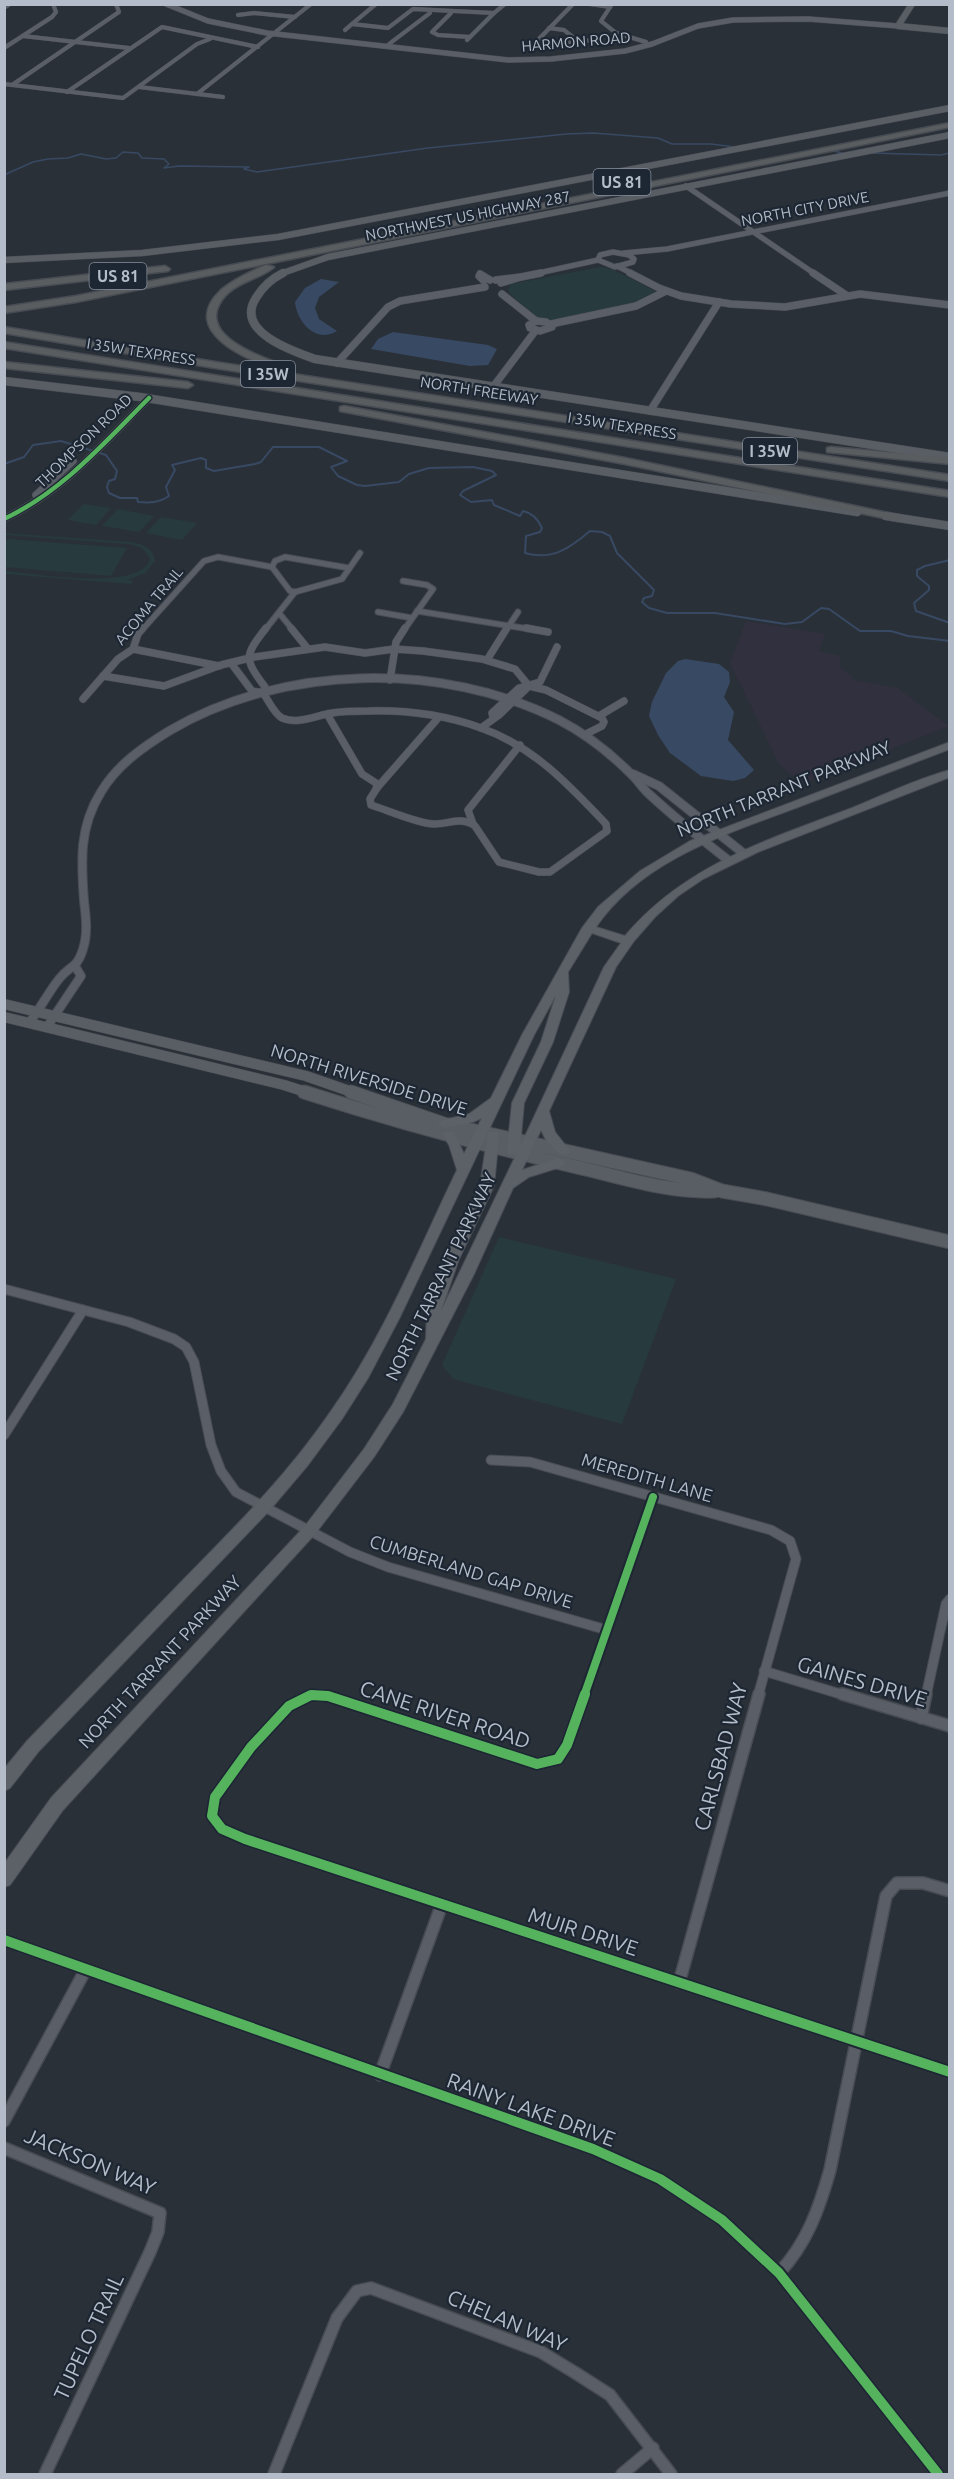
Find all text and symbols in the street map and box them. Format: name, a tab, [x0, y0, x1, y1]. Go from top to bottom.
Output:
street label: HARMON ROAD	[521, 28, 631, 55]
road number: US 81	[594, 169, 650, 195]
street label: NORTHWEST US HIGHWAY 287	[364, 187, 572, 244]
street label: NORTH CITY DRIVE	[740, 188, 870, 229]
road number: US 81	[90, 263, 146, 289]
street label: I 35W TEXPRESS	[85, 335, 197, 369]
road number: I 35W	[241, 361, 295, 387]
street label: NORTH FREEWAY	[419, 373, 540, 408]
street label: THOMPSON ROAD	[32, 390, 135, 491]
street label: I 35W TEXPRESS	[566, 409, 678, 443]
road number: I 35W	[743, 438, 797, 464]
street label: ACOMA TRAIL	[111, 563, 186, 648]
street label: NORTH TARRANT PARKWAY	[674, 736, 894, 840]
street label: NORTH RIVERSIDE DRIVE	[269, 1040, 470, 1118]
street label: NORTH TARRANT PARKWAY	[381, 1169, 499, 1384]
street label: MEREDITH LANE	[579, 1449, 715, 1505]
street label: CUMBERLAND GAP DRIVE	[367, 1531, 575, 1612]
street label: NORTH TARRANT PARKWAY	[74, 1571, 245, 1752]
street label: GAINES DRIVE	[795, 1651, 930, 1711]
street label: CANE RIVER ROAD	[357, 1675, 534, 1753]
street label: CARLSBAD WAY	[689, 1680, 751, 1833]
street label: MUIR DRIVE	[525, 1902, 641, 1960]
street label: RAINY LAKE DRIVE	[444, 2067, 619, 2151]
street label: JACKSON WAY	[21, 2123, 160, 2199]
street label: TUPELO TRAIL	[48, 2269, 128, 2404]
street label: CHELAN WAY	[444, 2284, 571, 2356]

